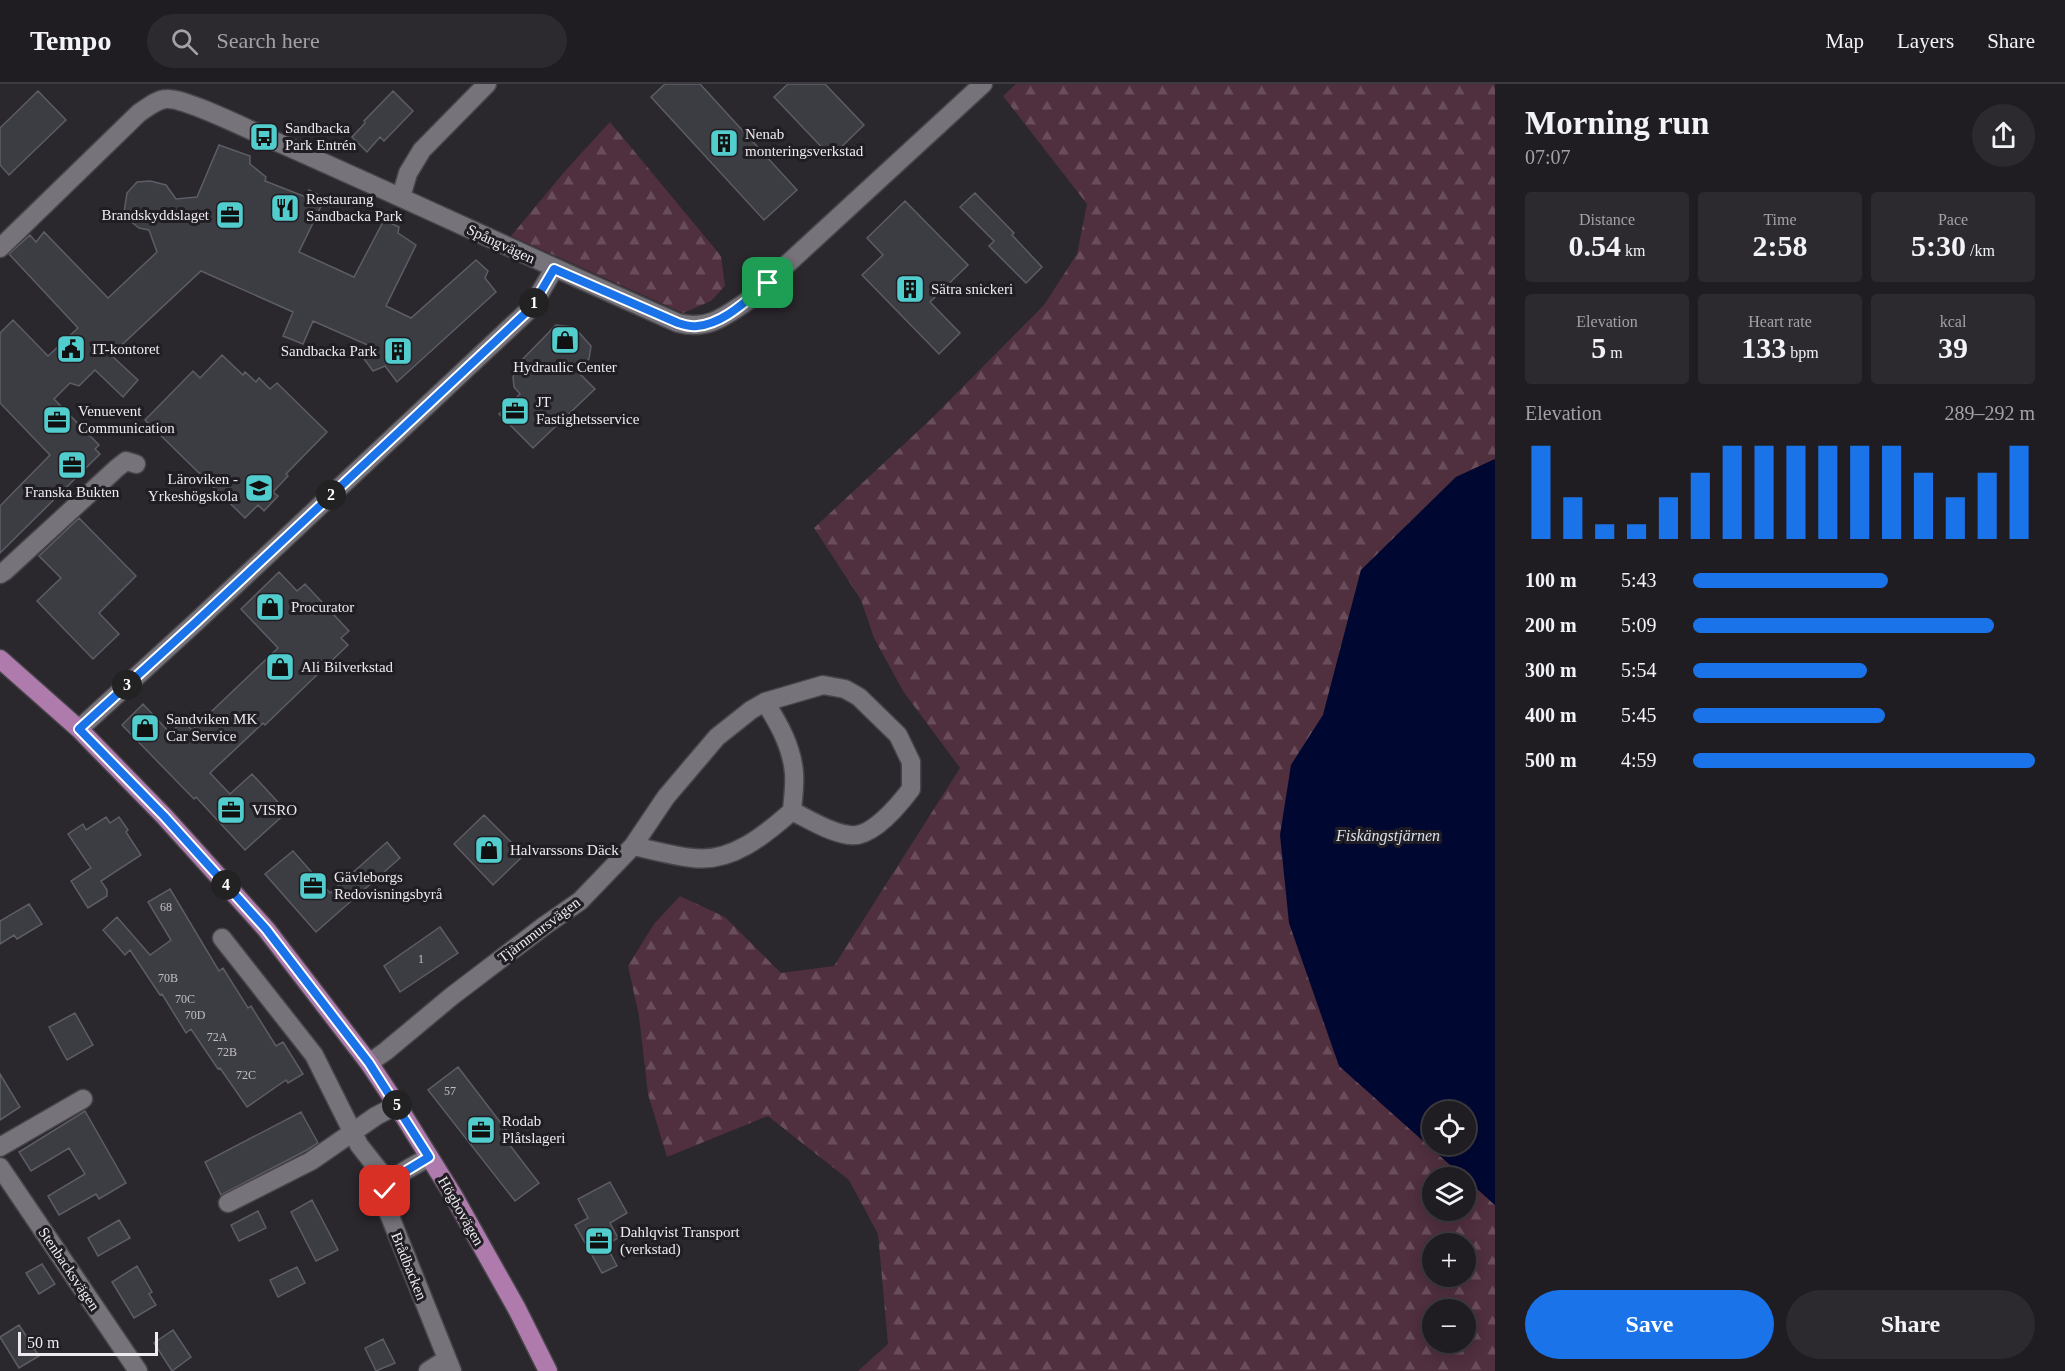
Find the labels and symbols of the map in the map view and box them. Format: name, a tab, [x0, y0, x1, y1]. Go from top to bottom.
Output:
place label: Sandbacka Park Entrén	[285, 120, 357, 153]
bus stop icon: Sandbacka Park Entrén	[248, 121, 280, 153]
place label: Nenab monteringsverkstad	[745, 126, 864, 159]
building icon: Nenab monteringsverkstad	[708, 127, 740, 159]
place label: Restaurang Sandbacka Park	[306, 191, 403, 224]
restaurant icon: Restaurang Sandbacka Park	[269, 192, 301, 224]
office icon: Brandskyddslaget	[214, 199, 246, 231]
place label: Brandskyddslaget	[102, 207, 210, 223]
street label: Spångvägen	[464, 221, 538, 267]
pin	[742, 257, 793, 308]
building icon: Sätra snickeri	[894, 273, 926, 305]
place label: Sätra snickeri	[931, 281, 1013, 297]
pin: 1	[519, 288, 549, 318]
shop icon: Hydraulic Center	[549, 324, 581, 356]
public building icon: IT-kontoret	[55, 333, 87, 365]
building icon: Sandbacka Park	[382, 335, 414, 367]
place label: IT-kontoret	[92, 341, 161, 357]
place label: Sandbacka Park	[281, 343, 377, 359]
place label: Hydraulic Center	[513, 359, 617, 375]
place label: JT Fastighetsservice	[536, 394, 640, 427]
office icon: JT Fastighetsservice	[499, 395, 531, 427]
place label: Venuevent Communication	[78, 403, 175, 436]
office icon: Venuevent Communication	[41, 404, 73, 436]
office icon: Franska Bukten	[56, 449, 88, 481]
place label: Läroviken - Yrkeshögskola	[148, 471, 238, 504]
school or university icon: Läroviken - Yrkeshögskola	[243, 472, 275, 504]
pin: 2	[316, 480, 346, 510]
place label: Franska Bukten	[25, 484, 120, 500]
shop icon: Procurator	[254, 591, 286, 623]
place label: Procurator	[291, 599, 354, 615]
shop icon: Ali Bilverkstad	[264, 651, 296, 683]
place label: Ali Bilverkstad	[301, 659, 394, 675]
pin: 3	[112, 670, 142, 700]
place label: Sandviken MK Car Service	[166, 711, 257, 744]
shop icon: Sandviken MK Car Service	[129, 712, 161, 744]
office icon: VISRO	[215, 794, 247, 826]
place label: VISRO	[252, 802, 297, 818]
water label: Fiskängstjärnen	[1335, 827, 1440, 845]
shop icon: Halvarssons Däck	[473, 834, 505, 866]
place label: Halvarssons Däck	[510, 842, 619, 858]
place label: Gävleborgs Redovisningsbyrå	[334, 869, 443, 902]
pin: 4	[211, 870, 241, 900]
office icon: Gävleborgs Redovisningsbyrå	[297, 870, 329, 902]
street label: Tjärnmursvägen	[495, 894, 583, 966]
house number: 68	[160, 900, 172, 914]
house number: 1	[418, 952, 424, 966]
house number: 70B	[158, 971, 178, 985]
house number: 70C	[175, 992, 195, 1006]
house number: 70D	[185, 1008, 206, 1022]
house number: 72A	[207, 1030, 228, 1044]
house number: 72B	[217, 1045, 237, 1059]
house number: 72C	[236, 1068, 256, 1082]
house number: 57	[444, 1084, 456, 1098]
pin: 5	[382, 1090, 412, 1120]
place label: Rodab Plåtslageri	[502, 1113, 565, 1146]
office icon: Rodab Plåtslageri	[465, 1114, 497, 1146]
pin	[359, 1165, 410, 1216]
street label: Högbovägen	[435, 1174, 487, 1249]
street label: Stenbacksvägen	[35, 1224, 103, 1314]
place label: Dahlqvist Transport (verkstad)	[620, 1224, 740, 1258]
office icon: Dahlqvist Transport (verkstad)	[583, 1225, 615, 1257]
street label: Brådbacken	[388, 1230, 430, 1303]
scale bar	[18, 1329, 158, 1356]

